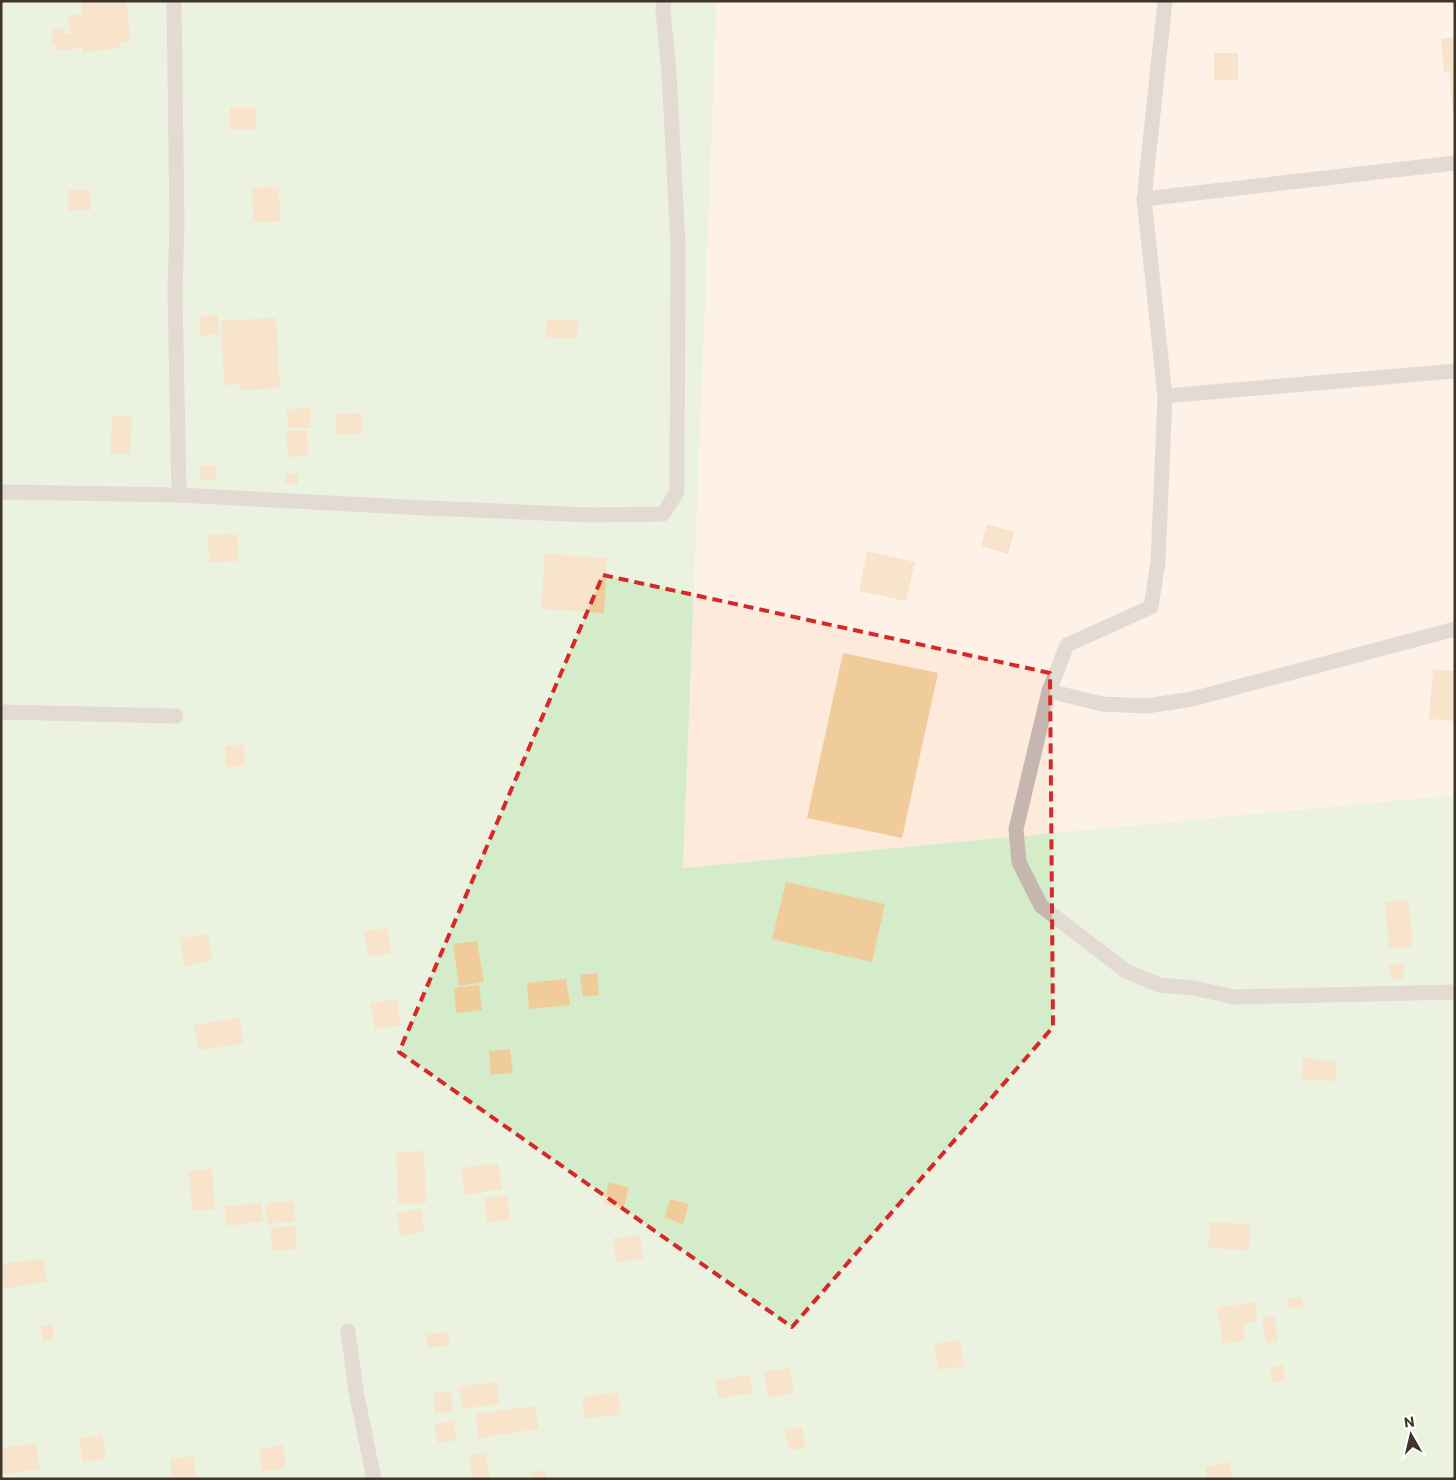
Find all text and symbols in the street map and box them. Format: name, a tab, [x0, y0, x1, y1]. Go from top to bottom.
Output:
north arrow	[1386, 1410, 1436, 1460]
text: N	[1403, 1412, 1416, 1431]

